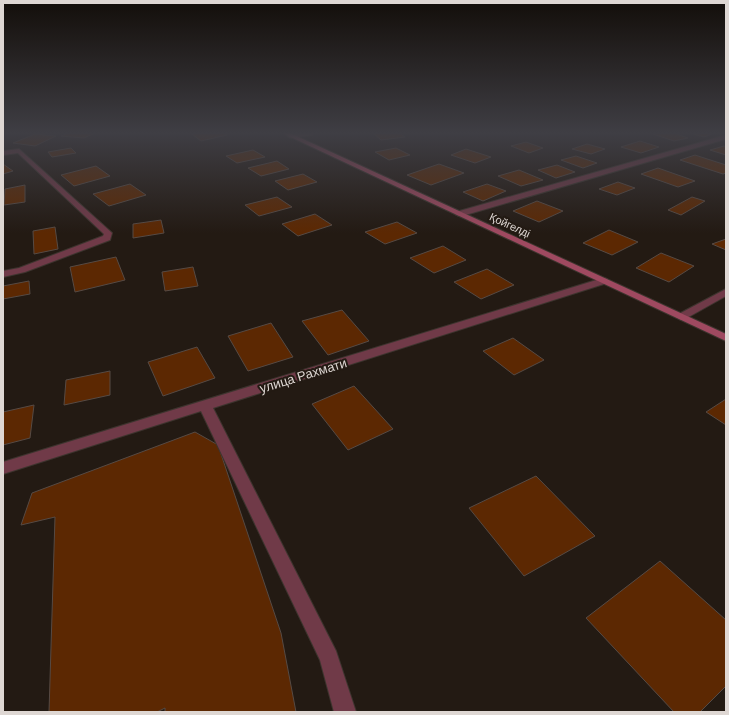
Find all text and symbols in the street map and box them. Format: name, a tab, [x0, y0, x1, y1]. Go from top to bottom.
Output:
street label: Қойгелді	[488, 210, 532, 240]
street label: улица Рахмати	[258, 355, 349, 396]

